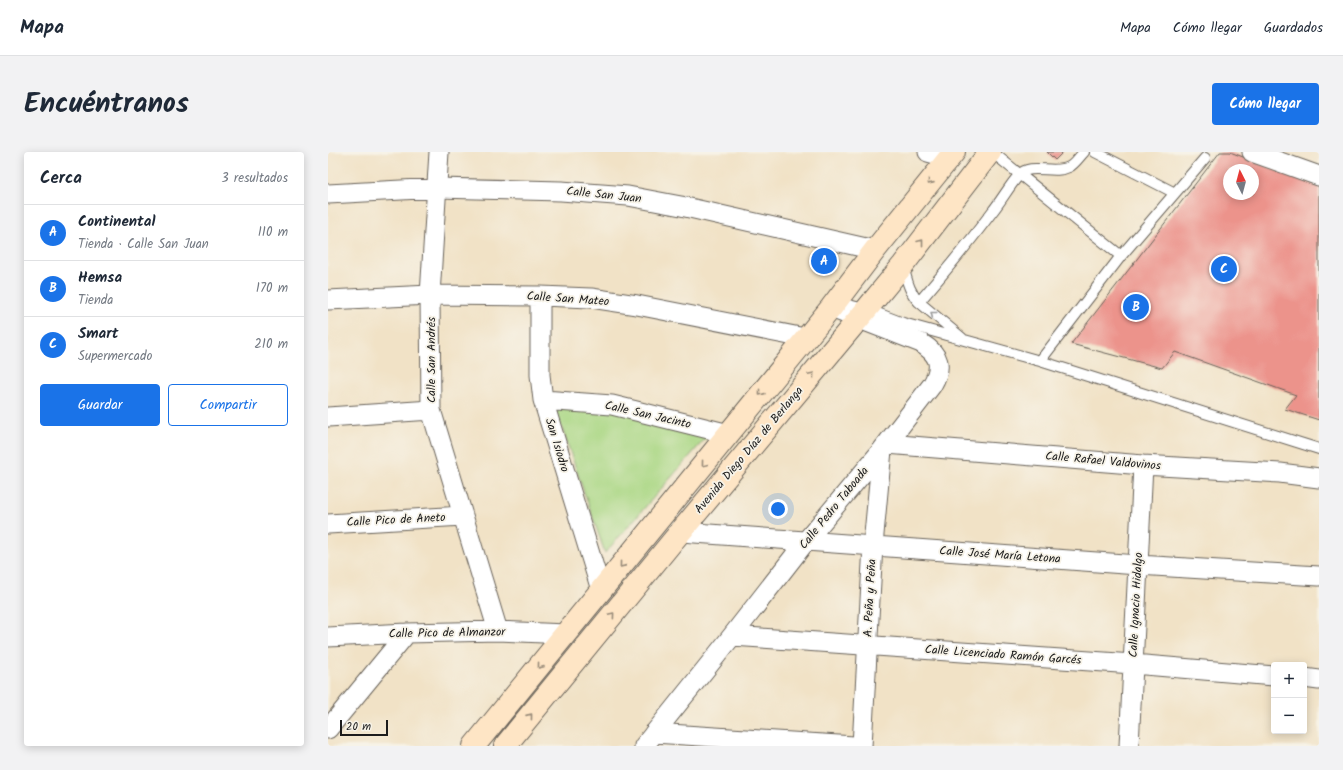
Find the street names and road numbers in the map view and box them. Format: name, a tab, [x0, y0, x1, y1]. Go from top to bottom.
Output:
street label: Calle San Juan	[565, 182, 643, 208]
street label: Calle San Mateo	[526, 287, 610, 311]
street label: Calle San Andrés	[422, 317, 441, 403]
street label: Avenida Diego Díaz de Berlanga	[690, 382, 808, 518]
street label: Calle San Jacinto	[603, 396, 693, 434]
street label: San Isiodro	[540, 416, 574, 474]
street label: Calle Rafael Valdovinos	[1044, 446, 1162, 476]
street label: Calle Pedro Taboada	[795, 462, 874, 554]
street label: Calle Pico de Aneto	[346, 508, 446, 532]
street label: Calle José María Letona	[939, 541, 1062, 569]
street label: Calle Ignacio Hidalgo	[1124, 552, 1148, 658]
street label: A. Peña y Peña	[858, 558, 882, 637]
street label: Calle Pico de Almanzor	[389, 622, 506, 644]
street label: Calle Licenciado Ramón Garcés	[924, 640, 1082, 670]

